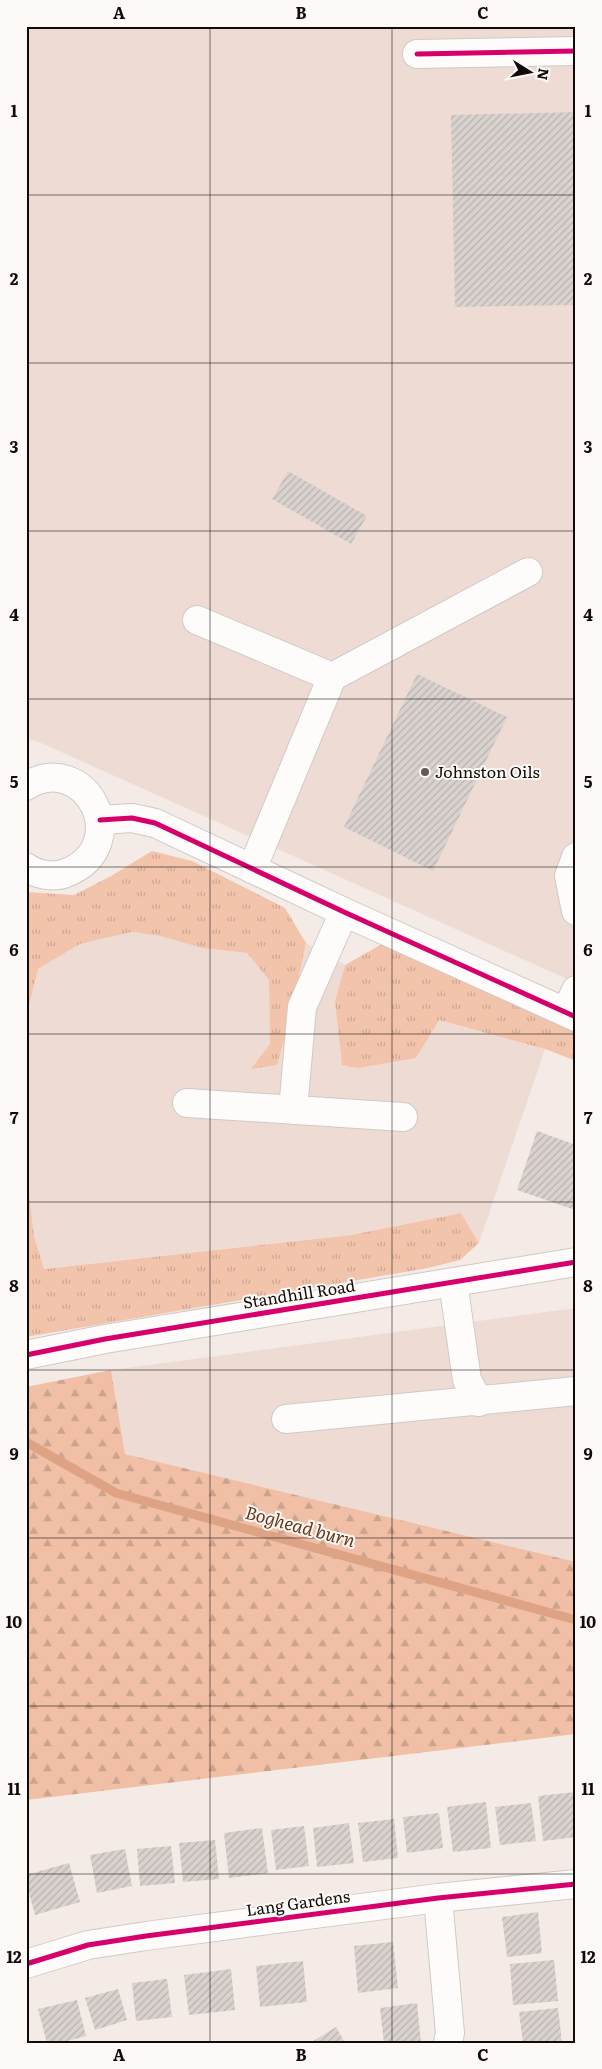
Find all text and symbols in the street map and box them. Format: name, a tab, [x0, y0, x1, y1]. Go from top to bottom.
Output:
text: A	[113, 0, 125, 24]
text: B	[295, 0, 307, 24]
text: C	[477, 0, 489, 24]
north arrow	[504, 48, 554, 98]
text: N	[533, 67, 555, 82]
text: 1	[11, 98, 18, 122]
text: 1	[585, 98, 592, 122]
text: 2	[10, 266, 19, 290]
text: 2	[584, 266, 593, 290]
text: 3	[10, 434, 19, 458]
text: 3	[584, 434, 593, 458]
text: 4	[9, 602, 19, 626]
text: 4	[583, 602, 593, 626]
place label: Johnston Oils	[435, 759, 540, 783]
marker: Johnston Oils	[419, 766, 431, 778]
text: 5	[10, 769, 19, 793]
text: 5	[584, 769, 593, 793]
text: 6	[9, 937, 19, 961]
text: 6	[583, 937, 593, 961]
text: 7	[10, 1105, 19, 1129]
text: 7	[584, 1105, 593, 1129]
street label: Standhill Road	[241, 1272, 357, 1314]
text: 8	[9, 1273, 19, 1297]
text: 8	[583, 1273, 593, 1297]
text: 9	[9, 1441, 19, 1465]
text: 9	[583, 1441, 593, 1465]
water label: Boghead burn	[242, 1498, 359, 1553]
text: 10	[6, 1609, 22, 1633]
text: 10	[580, 1609, 596, 1633]
text: 11	[7, 1776, 21, 1800]
text: 11	[581, 1776, 595, 1800]
street label: Lang Gardens	[244, 1883, 351, 1921]
text: 12	[6, 1944, 22, 1968]
text: 12	[580, 1944, 596, 1968]
text: A	[113, 2042, 125, 2066]
text: B	[295, 2042, 307, 2066]
text: C	[477, 2042, 489, 2066]

